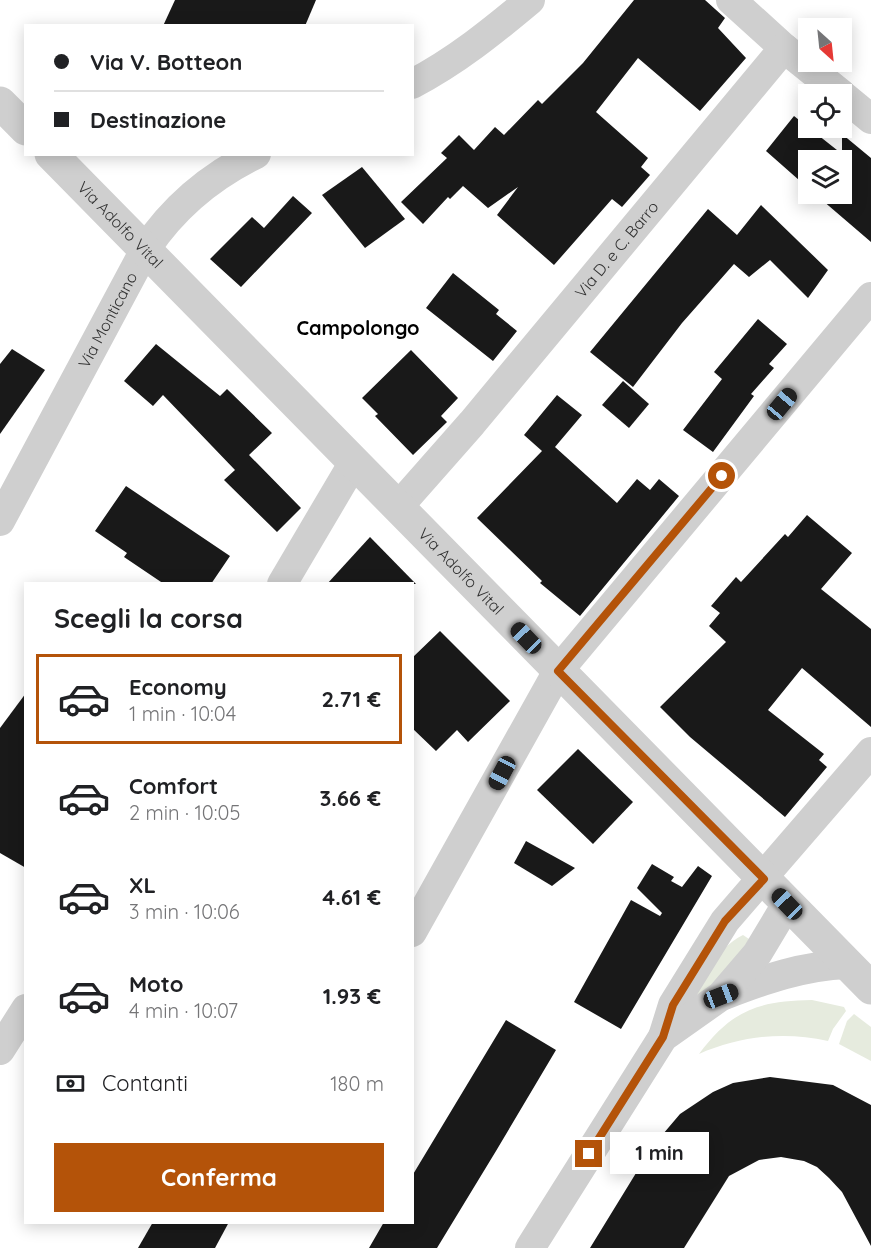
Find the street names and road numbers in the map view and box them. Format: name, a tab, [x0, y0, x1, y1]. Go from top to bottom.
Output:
street label: Via Adolfo Vital	[73, 177, 167, 272]
street label: Via D. e C. Barro	[571, 197, 663, 302]
street label: Via Monticano	[74, 268, 141, 371]
street label: Via Adolfo Vital	[414, 524, 508, 619]

